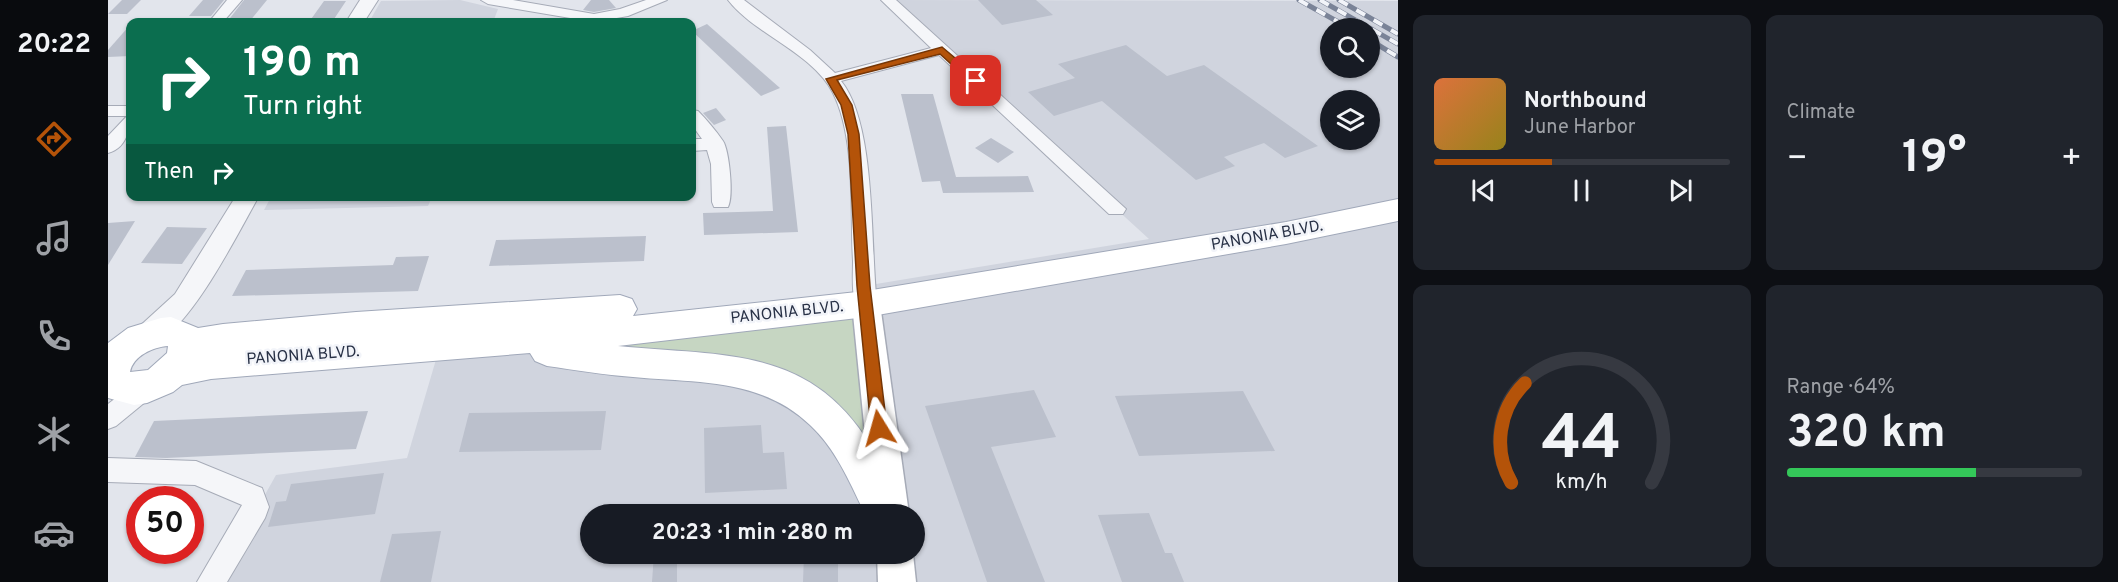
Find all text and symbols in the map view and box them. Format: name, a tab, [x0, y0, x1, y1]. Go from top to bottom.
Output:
map controls	[1320, 18, 1380, 150]
button: search	[1320, 18, 1380, 78]
text: 20:22	[17, 28, 91, 62]
text: 190 m	[243, 38, 361, 91]
icon: right	[144, 42, 222, 120]
pin	[950, 55, 1001, 106]
icon: arrive	[959, 64, 992, 97]
text: Northbound	[1524, 88, 1647, 115]
text: Turn right	[243, 90, 362, 124]
button: layers	[1320, 90, 1380, 150]
text: Climate	[1787, 100, 1855, 126]
text: June Harbor	[1524, 115, 1636, 141]
icon: directions	[33, 118, 75, 160]
text: 19°	[1902, 131, 1966, 188]
text: −	[1787, 139, 1808, 181]
text: +	[2061, 139, 2082, 181]
icon: right	[206, 156, 239, 189]
text: Then	[144, 159, 194, 186]
icon: previous	[1467, 174, 1500, 207]
icon: pause	[1565, 174, 1598, 207]
icon: next	[1664, 174, 1697, 207]
street label: PANONIA BLVD.	[1210, 216, 1324, 256]
icon: music	[33, 217, 75, 259]
street label: PANONIA BLVD.	[730, 297, 844, 329]
icon: phone	[33, 315, 75, 357]
street label: PANONIA BLVD.	[246, 342, 360, 370]
text: Range · 64%	[1787, 375, 1895, 401]
position arrow	[847, 396, 911, 460]
text: 44	[1542, 402, 1622, 481]
text: 320 km	[1787, 406, 1946, 463]
icon: climate	[33, 413, 75, 455]
text: km/h	[1556, 469, 1608, 496]
speed limit sign: 50	[126, 486, 204, 564]
icon: car	[33, 512, 75, 554]
text: 20:23 · 1 min · 280 m	[652, 520, 853, 547]

